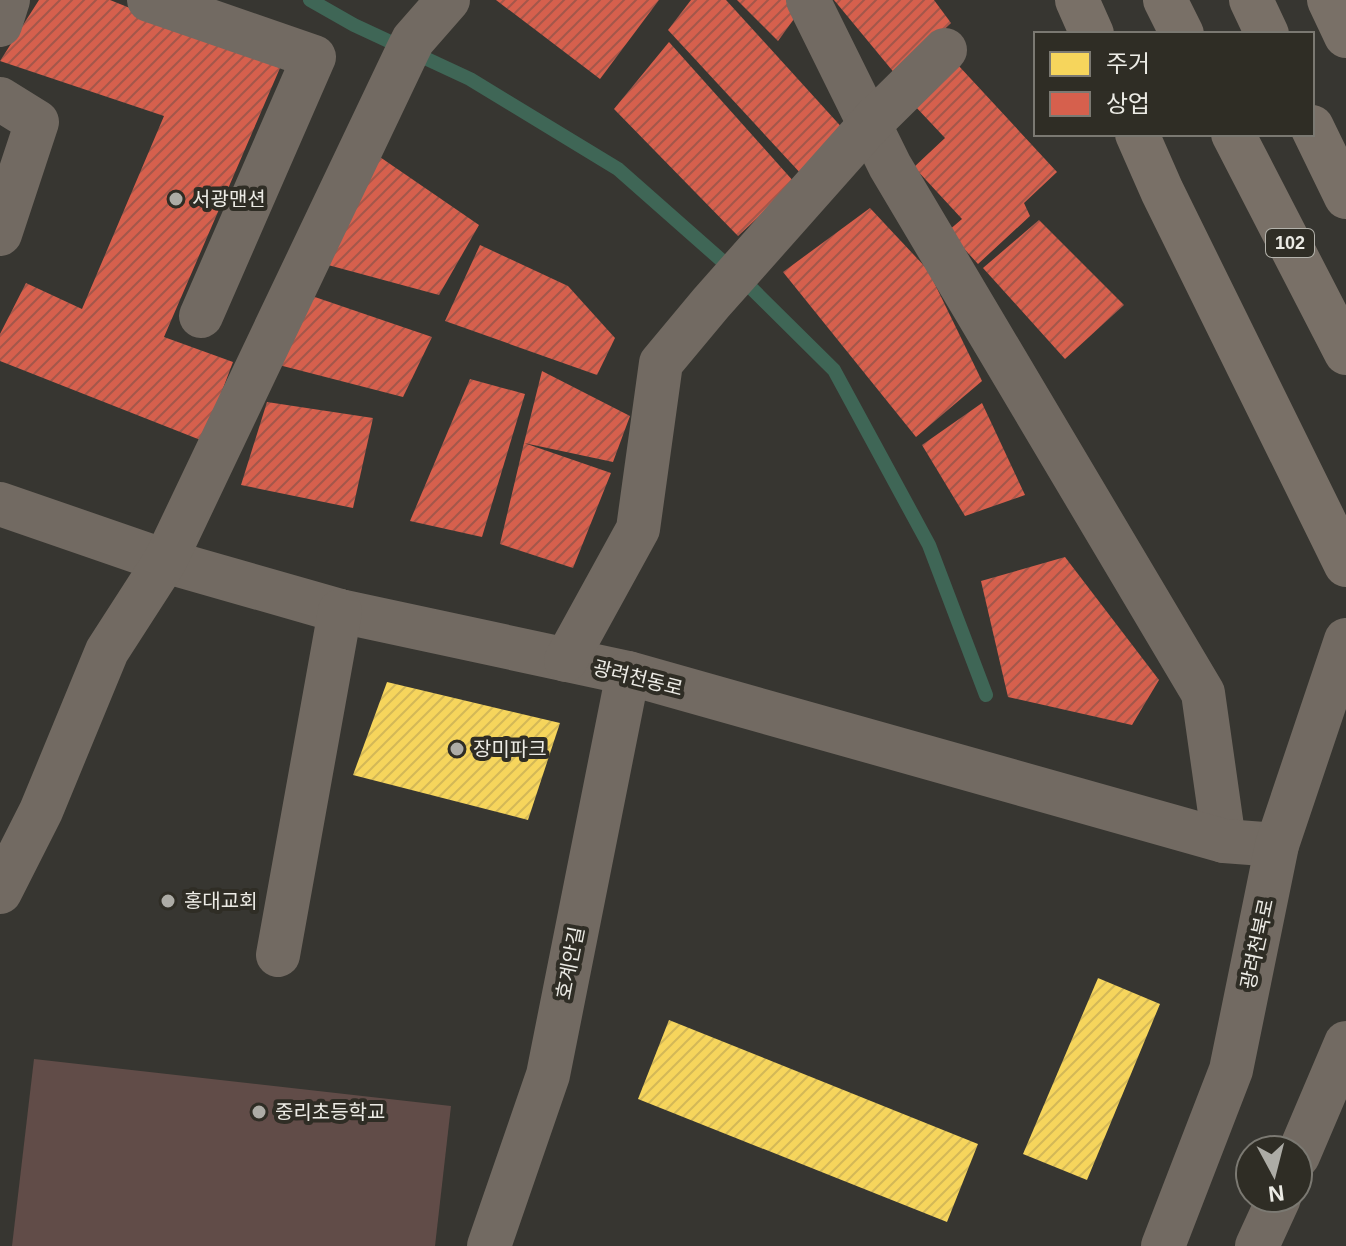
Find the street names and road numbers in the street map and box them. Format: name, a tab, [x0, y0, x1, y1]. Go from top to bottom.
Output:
road number: 102	[1266, 229, 1314, 257]
street label: 광려천동로	[591, 656, 685, 700]
street label: 광려천북로	[1237, 897, 1277, 991]
street label: 호계안길	[552, 925, 588, 1001]

